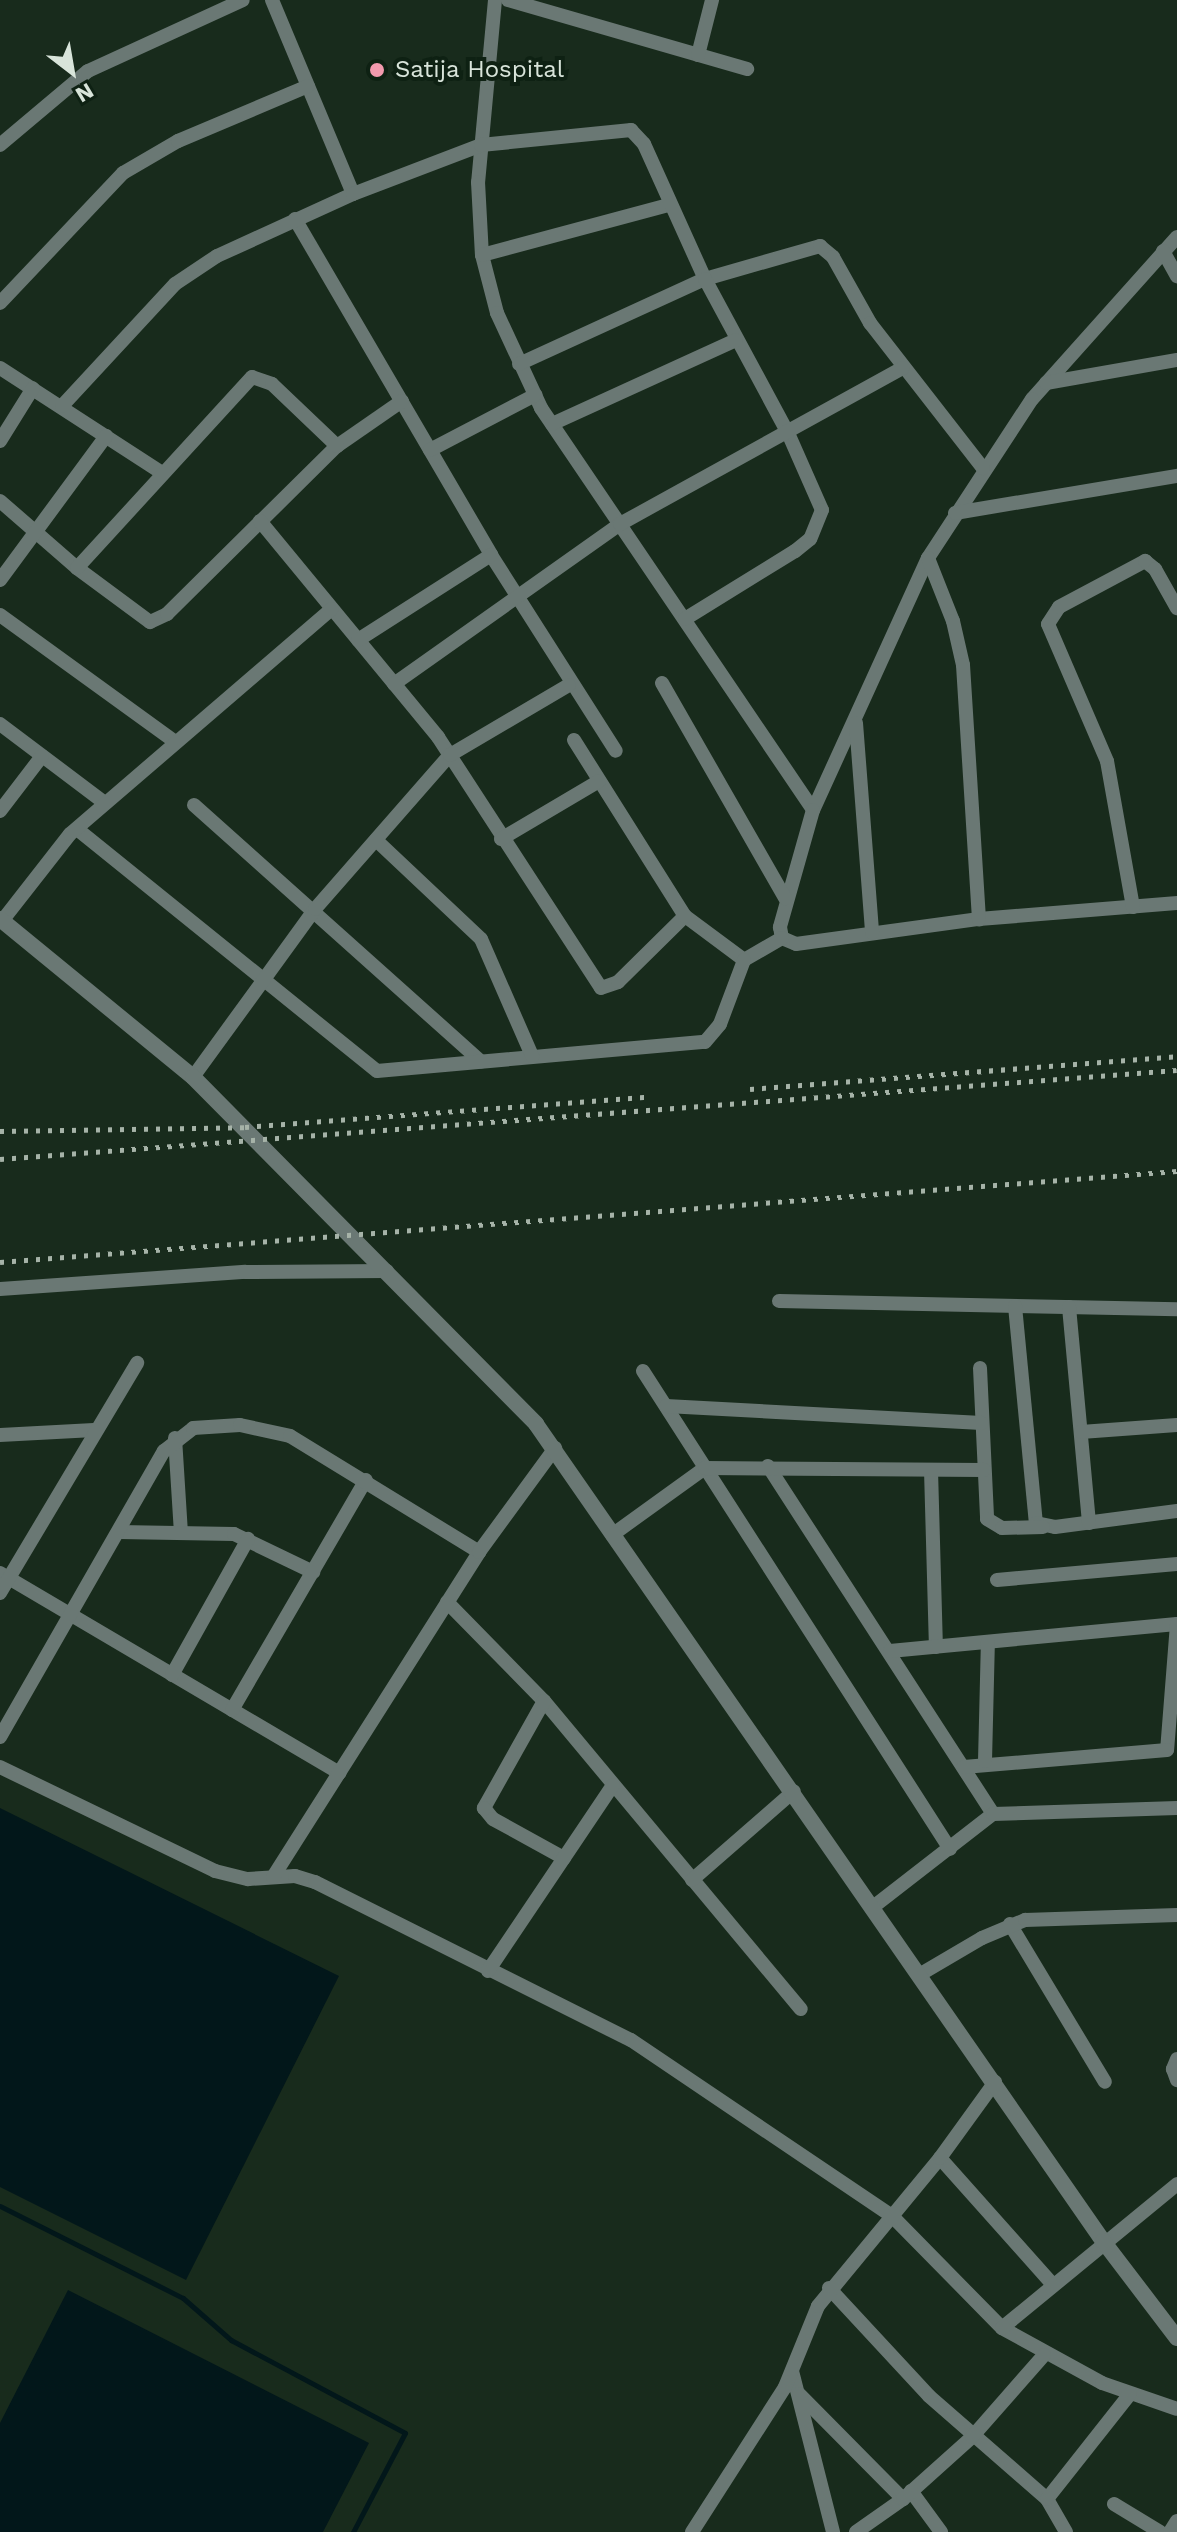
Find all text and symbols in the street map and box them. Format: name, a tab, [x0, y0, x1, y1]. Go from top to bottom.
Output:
north arrow	[32, 32, 112, 112]
place label: Satija Hospital	[395, 56, 565, 84]
marker: Satija Hospital	[366, 59, 388, 81]
text: N	[71, 78, 98, 108]

